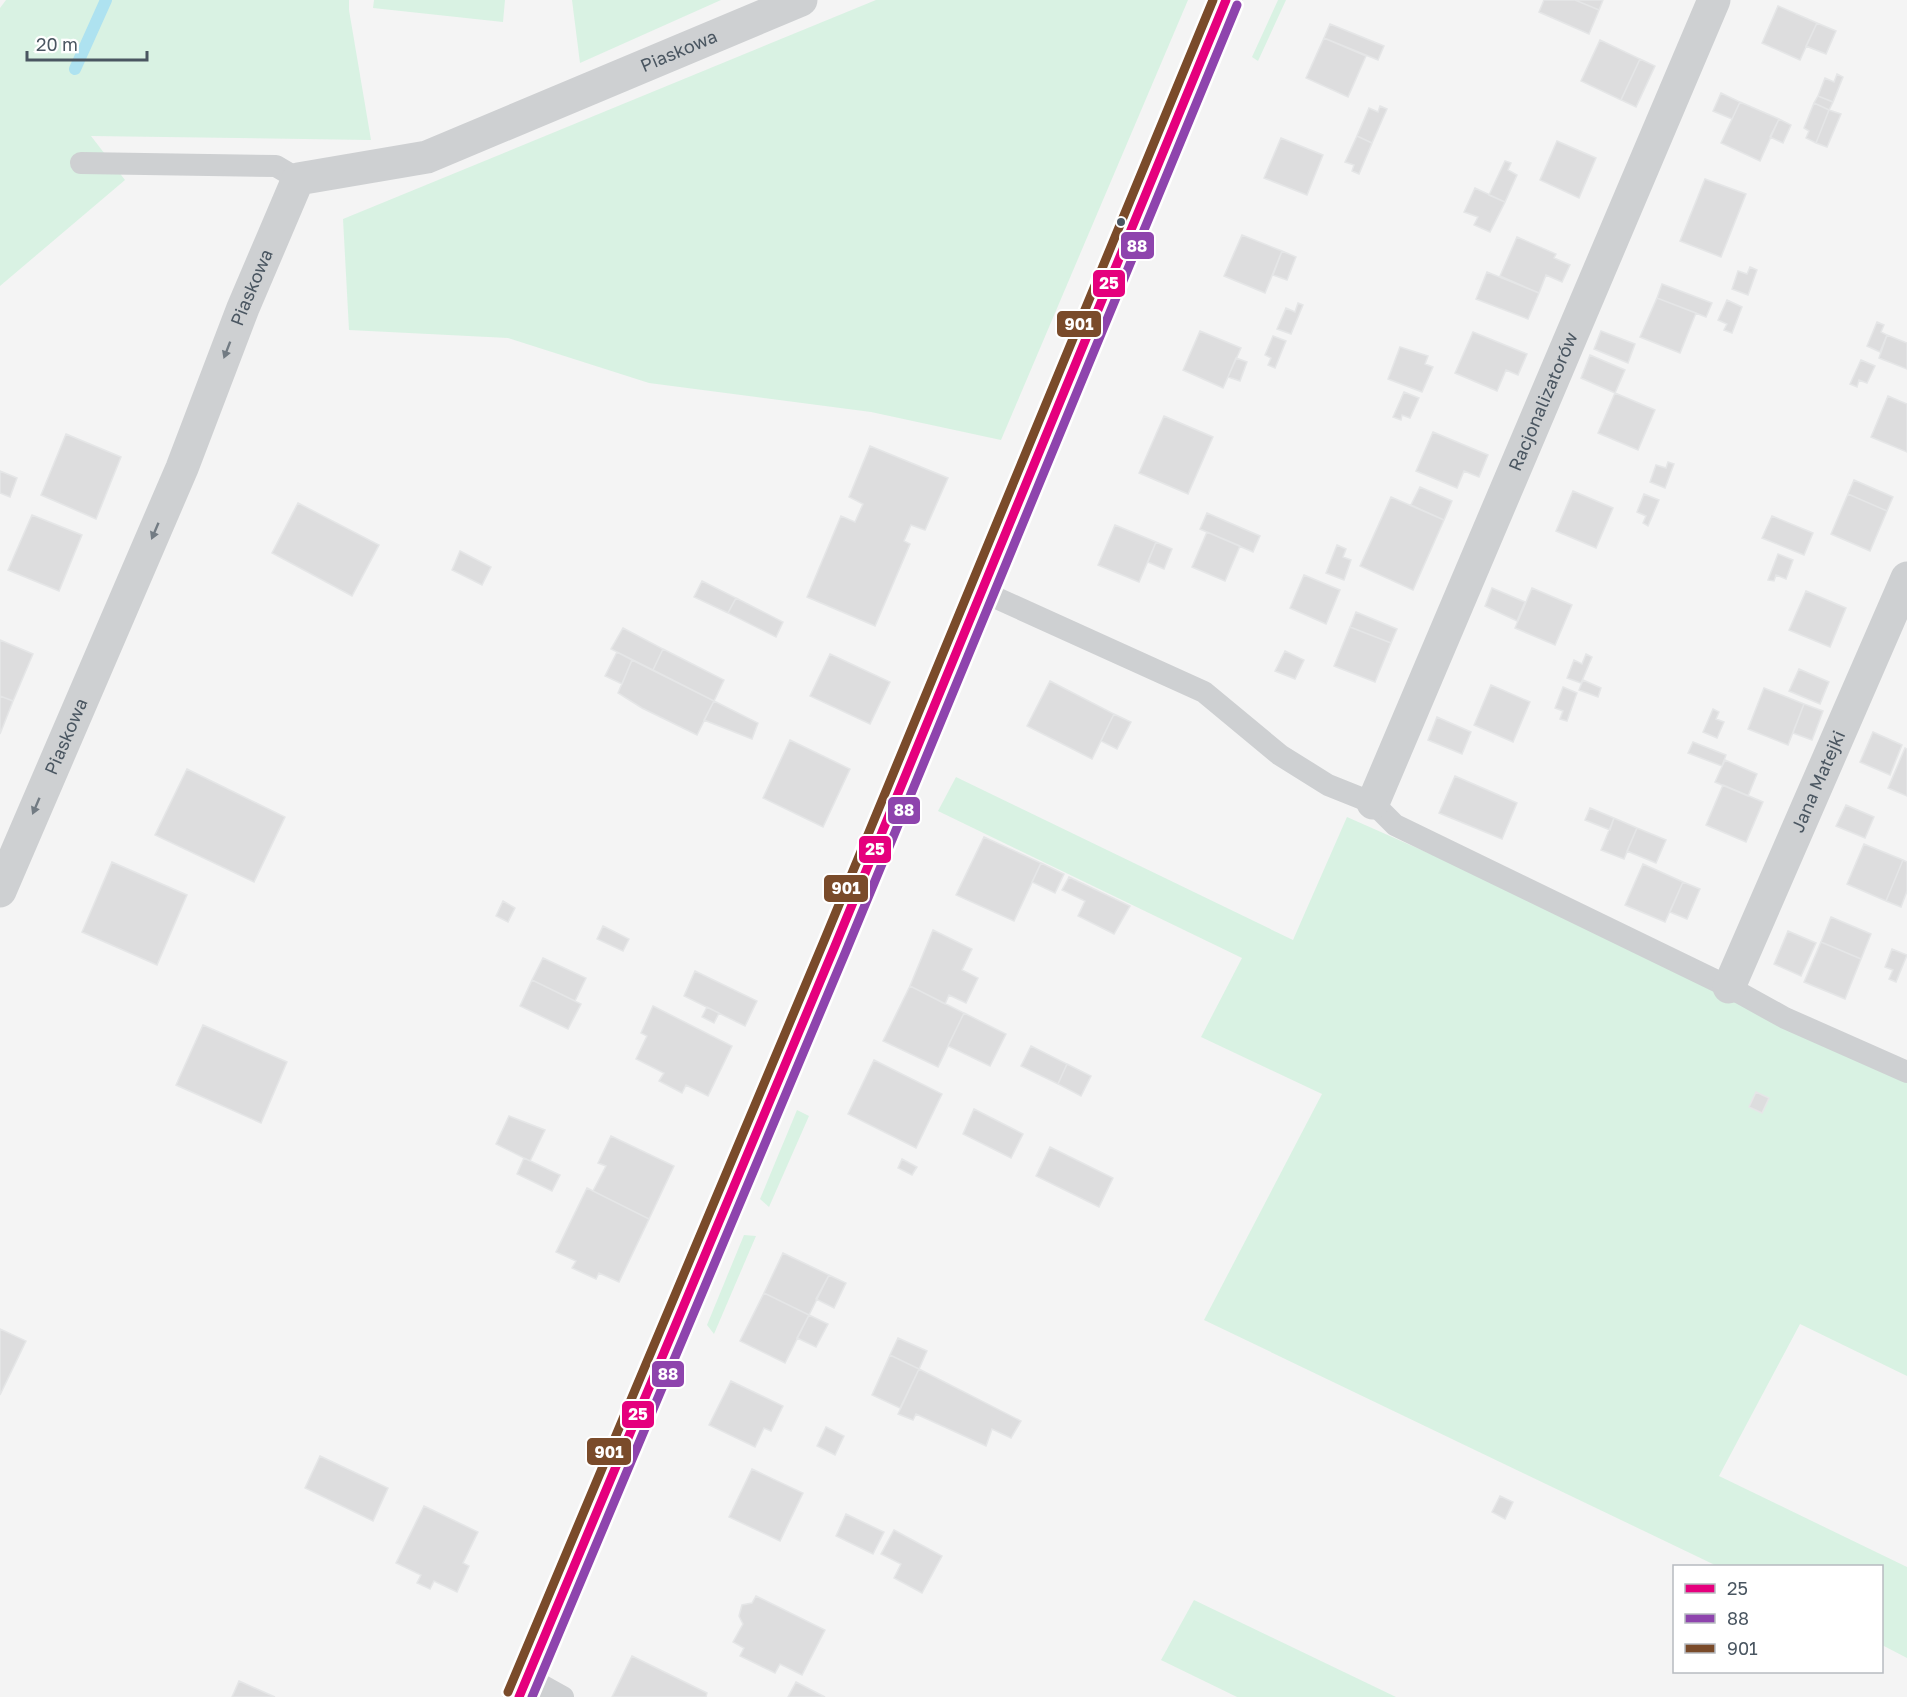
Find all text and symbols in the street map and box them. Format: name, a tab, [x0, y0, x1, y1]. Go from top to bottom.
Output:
scale bar	[27, 24, 147, 62]
street label: Piaskowa	[637, 24, 720, 76]
text: 20 m	[36, 33, 78, 55]
unlabelled marker	[1115, 216, 1127, 228]
line badge: 88	[1120, 231, 1155, 260]
text: 88	[1127, 236, 1147, 256]
street label: Piaskowa	[225, 245, 277, 329]
line badge: 25	[1092, 269, 1126, 298]
text: 25	[1099, 273, 1119, 293]
line badge: 901	[1056, 310, 1102, 338]
text: 901	[1065, 314, 1093, 334]
street label: Racjonalizatorów	[1503, 328, 1582, 474]
one-way arrow	[222, 341, 232, 359]
one-way arrow	[150, 522, 160, 540]
street label: Piaskowa	[39, 695, 92, 778]
street label: Jana Matejki	[1786, 727, 1849, 836]
line badge: 88	[887, 796, 921, 825]
one-way arrow	[32, 798, 41, 815]
text: 88	[894, 800, 914, 820]
line badge: 25	[858, 835, 892, 864]
text: 25	[865, 839, 885, 859]
line badge: 901	[823, 874, 869, 903]
text: 901	[832, 878, 860, 898]
line badge: 88	[651, 1360, 685, 1388]
text: 88	[658, 1364, 678, 1384]
line badge: 25	[621, 1400, 655, 1429]
text: 25	[628, 1404, 648, 1424]
line badge: 901	[586, 1437, 632, 1466]
text: 901	[595, 1442, 623, 1462]
legend	[1673, 1565, 1883, 1673]
text: 25	[1727, 1577, 1748, 1599]
text: 88	[1727, 1607, 1749, 1629]
text: 901	[1727, 1637, 1758, 1659]

